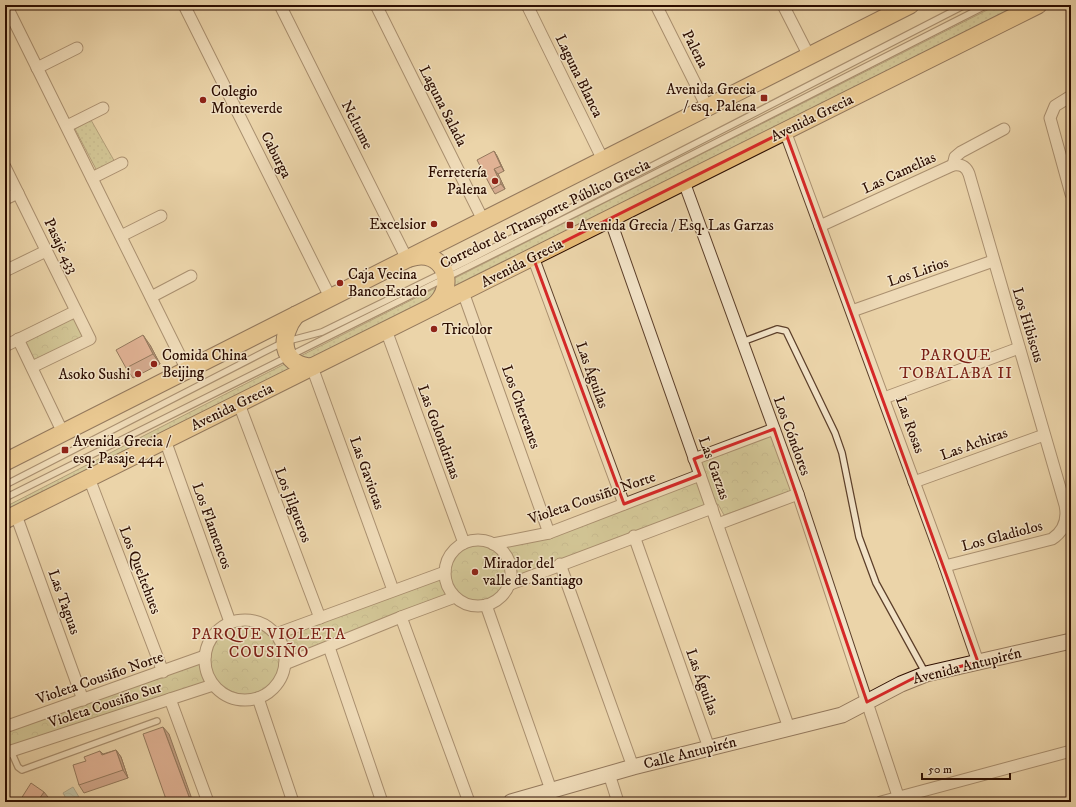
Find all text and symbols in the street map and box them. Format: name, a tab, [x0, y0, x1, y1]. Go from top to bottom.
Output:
street label: Palena	[677, 27, 713, 72]
street label: Laguna Blanca	[551, 31, 608, 121]
street label: Laguna Salada	[415, 62, 472, 150]
place label: Avenida Grecia / esq. Palena	[666, 80, 757, 116]
place label: Colegio Monteverde	[211, 82, 283, 118]
street label: Avenida Grecia	[767, 90, 857, 146]
marker: Avenida Grecia / esq. Palena	[759, 93, 769, 103]
marker: Colegio Monteverde	[198, 95, 208, 105]
street label: Neltume	[337, 97, 377, 153]
street label: Caburga	[256, 128, 296, 182]
street label: Las Camelias	[859, 148, 939, 198]
street label: Corredor de Transporte Público Grecia	[437, 154, 654, 273]
place label: Ferretería Palena	[428, 163, 488, 199]
marker: Ferretería Palena	[490, 176, 500, 186]
street label: Pasaje 433	[39, 215, 83, 277]
place label: Excelsior	[369, 215, 426, 234]
place label: Avenida Grecia / Esq. Las Garzas	[578, 216, 774, 235]
marker: Excelsior	[429, 219, 439, 229]
marker: Avenida Grecia / Esq. Las Garzas	[565, 220, 575, 230]
street label: Avenida Grecia	[478, 234, 567, 292]
street label: Los Lirios	[885, 253, 951, 291]
place label: Caja Vecina BancoEstado	[348, 265, 427, 301]
marker: Caja Vecina BancoEstado	[335, 278, 345, 288]
street label: Los Hibiscus	[1008, 285, 1048, 365]
place label: Tricolor	[442, 320, 493, 339]
marker: Tricolor	[429, 324, 439, 334]
street label: Las Águilas	[571, 339, 614, 411]
district label: PARQUE TOBALABA II	[899, 345, 1013, 383]
place label: Comida China Beijing	[162, 346, 248, 382]
marker: Comida China Beijing	[149, 359, 159, 369]
street label: Los Chercanes	[497, 363, 545, 451]
place label: Asoko Sushi	[59, 365, 130, 384]
marker: Asoko Sushi	[133, 369, 143, 379]
street label: Avenida Grecia	[187, 379, 277, 435]
street label: Las Golondrinas	[413, 382, 465, 482]
street label: Los Cóndores	[769, 394, 815, 478]
street label: Las Rosas	[891, 394, 929, 456]
street label: Las Achiras	[938, 423, 1010, 465]
place label: Avenida Grecia / esq. Pasaje 444	[73, 432, 172, 468]
street label: Las Gaviotas	[345, 434, 389, 512]
street label: Las Garzas	[694, 434, 734, 502]
marker: Avenida Grecia / esq. Pasaje 444	[60, 445, 70, 455]
street label: Los Jilgueros	[270, 465, 316, 545]
street label: Violeta Cousiño Norte	[525, 467, 658, 529]
street label: Los Flamencos	[188, 480, 236, 572]
street label: Los Gladiolos	[959, 516, 1045, 556]
street label: Los Queltehues	[115, 523, 165, 617]
place label: Mirador del valle de Santiago	[482, 554, 583, 590]
street label: Las Taguas	[43, 567, 85, 637]
marker: Mirador del valle de Santiago	[470, 567, 480, 577]
district label: PARQUE VIOLETA COUSIÑO	[192, 624, 346, 662]
street label: Avenida Antupirén	[911, 643, 1023, 689]
street label: Las Águilas	[681, 646, 724, 718]
street label: Violeta Cousiño Norte	[33, 647, 166, 709]
street label: Violeta Cousiño Sur	[45, 678, 164, 733]
street label: Calle Antupirén	[642, 732, 739, 774]
scale bar	[922, 755, 1010, 781]
text: 50 m	[928, 762, 952, 777]

